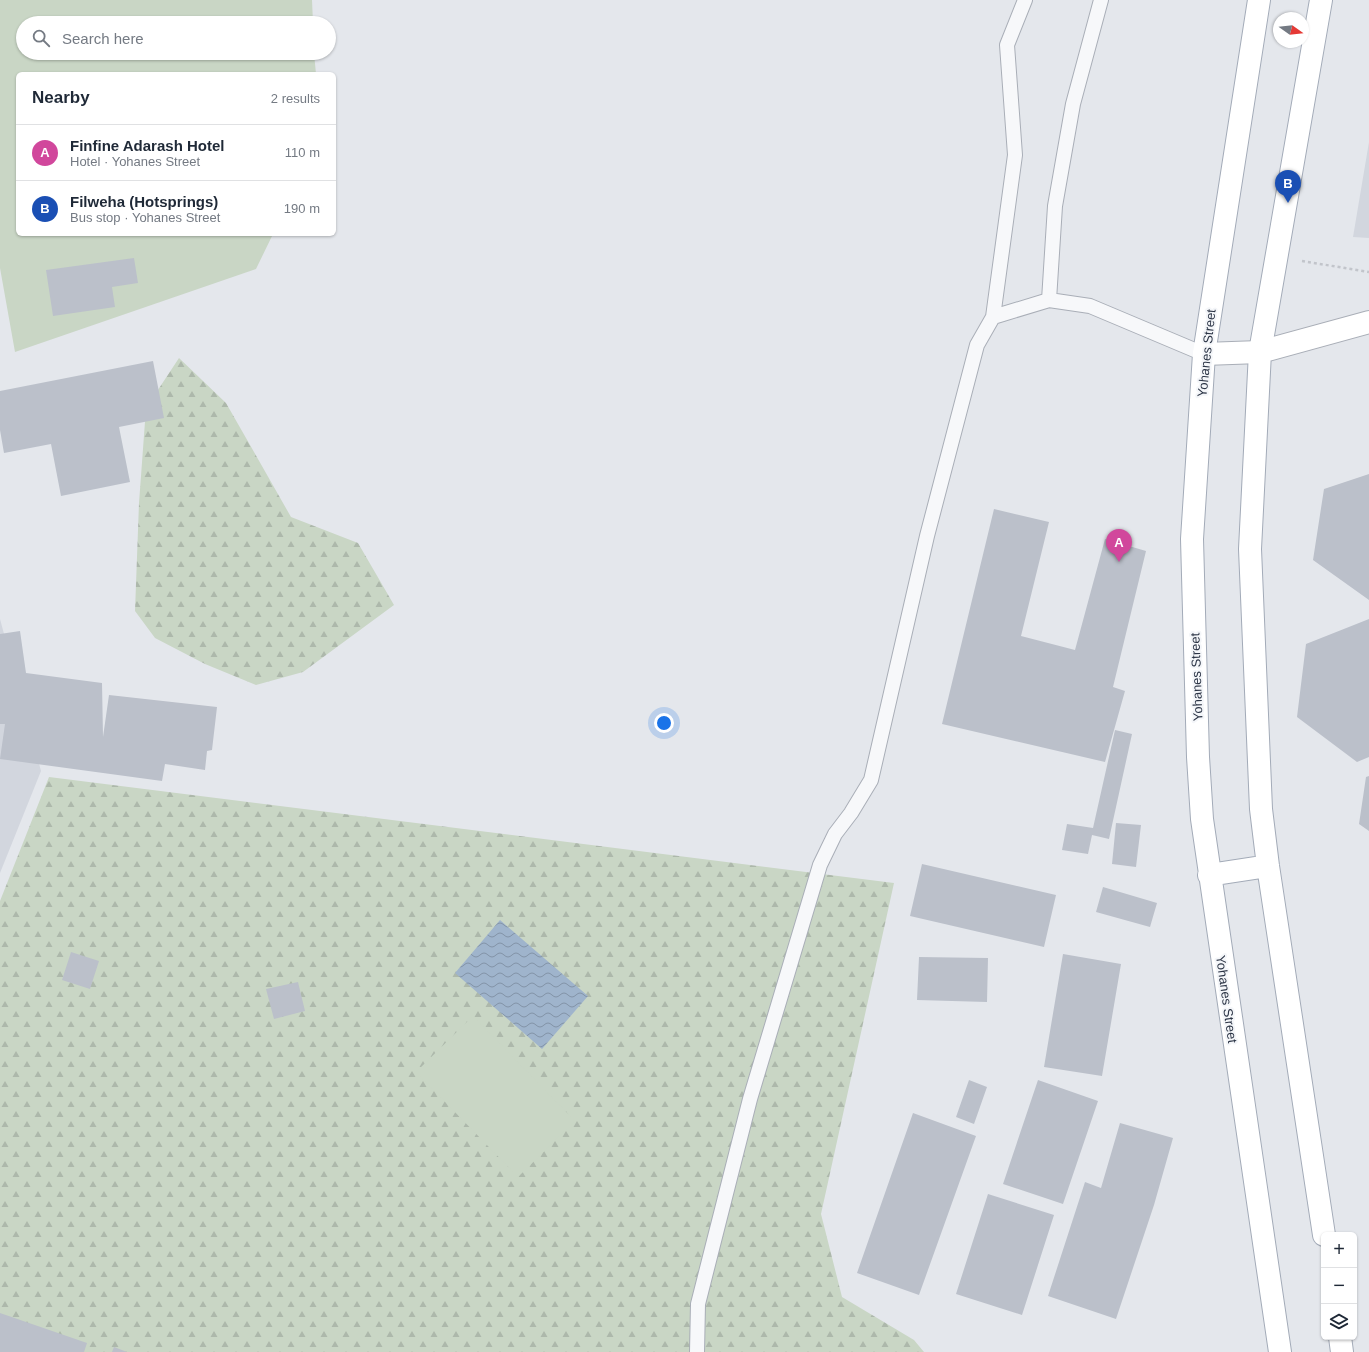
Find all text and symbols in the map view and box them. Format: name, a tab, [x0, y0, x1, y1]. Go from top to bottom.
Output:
north arrow	[1273, 12, 1309, 48]
search box	[16, 16, 336, 60]
icon: search	[30, 27, 52, 49]
text: Search here	[62, 30, 144, 47]
text: Nearby	[32, 88, 90, 107]
text: 2 results	[271, 91, 320, 106]
text: Finfine Adarash Hotel	[70, 137, 224, 154]
text: A	[40, 145, 50, 160]
text: 110 m	[285, 145, 320, 160]
text: Hotel · Yohanes Street	[70, 154, 200, 169]
pin: B	[1275, 170, 1301, 203]
text: Filweha (Hotsprings)	[70, 193, 218, 210]
text: B	[40, 201, 50, 216]
text: 190 m	[284, 201, 320, 216]
text: Bus stop · Yohanes Street	[70, 210, 220, 225]
street label: Yohanes Street	[1194, 308, 1219, 398]
pin: A	[1106, 529, 1132, 562]
street label: Yohanes Street	[1187, 632, 1206, 721]
your location	[654, 713, 674, 733]
street label: Yohanes Street	[1213, 954, 1240, 1044]
map controls	[1321, 1232, 1357, 1340]
button: +	[1321, 1232, 1357, 1268]
button: −	[1321, 1268, 1357, 1304]
button: layers	[1321, 1304, 1357, 1340]

